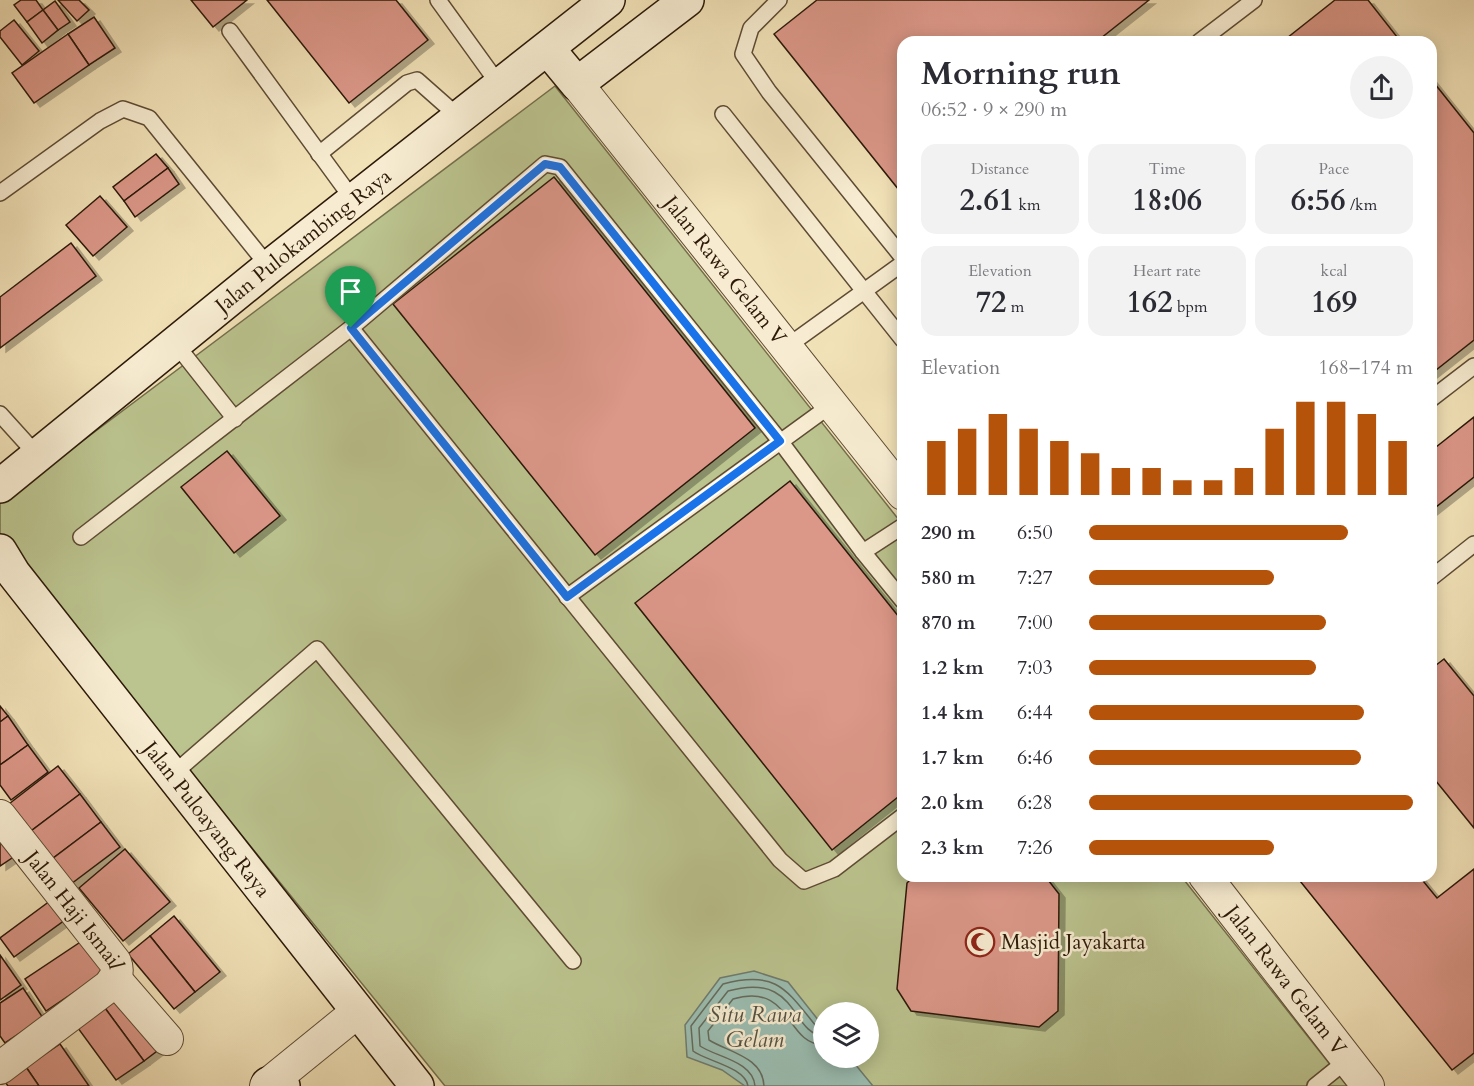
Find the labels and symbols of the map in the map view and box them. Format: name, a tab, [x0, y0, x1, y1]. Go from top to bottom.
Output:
street label: Jalan Pulokambing Raya	[207, 162, 397, 322]
street label: Jalan Rawa Gelam V	[655, 187, 794, 351]
pin	[325, 266, 376, 328]
street label: Jalan Puloayang Raya	[135, 733, 278, 903]
street label: Jalan Haji Ismail	[16, 842, 131, 972]
street label: Jalan Rawa Gelam V	[1217, 897, 1354, 1062]
mosque icon: Masjid Jayakarta	[964, 926, 996, 958]
place label: Masjid Jayakarta	[1001, 928, 1146, 957]
water label: Situ Rawa Gelam	[709, 1000, 802, 1055]

